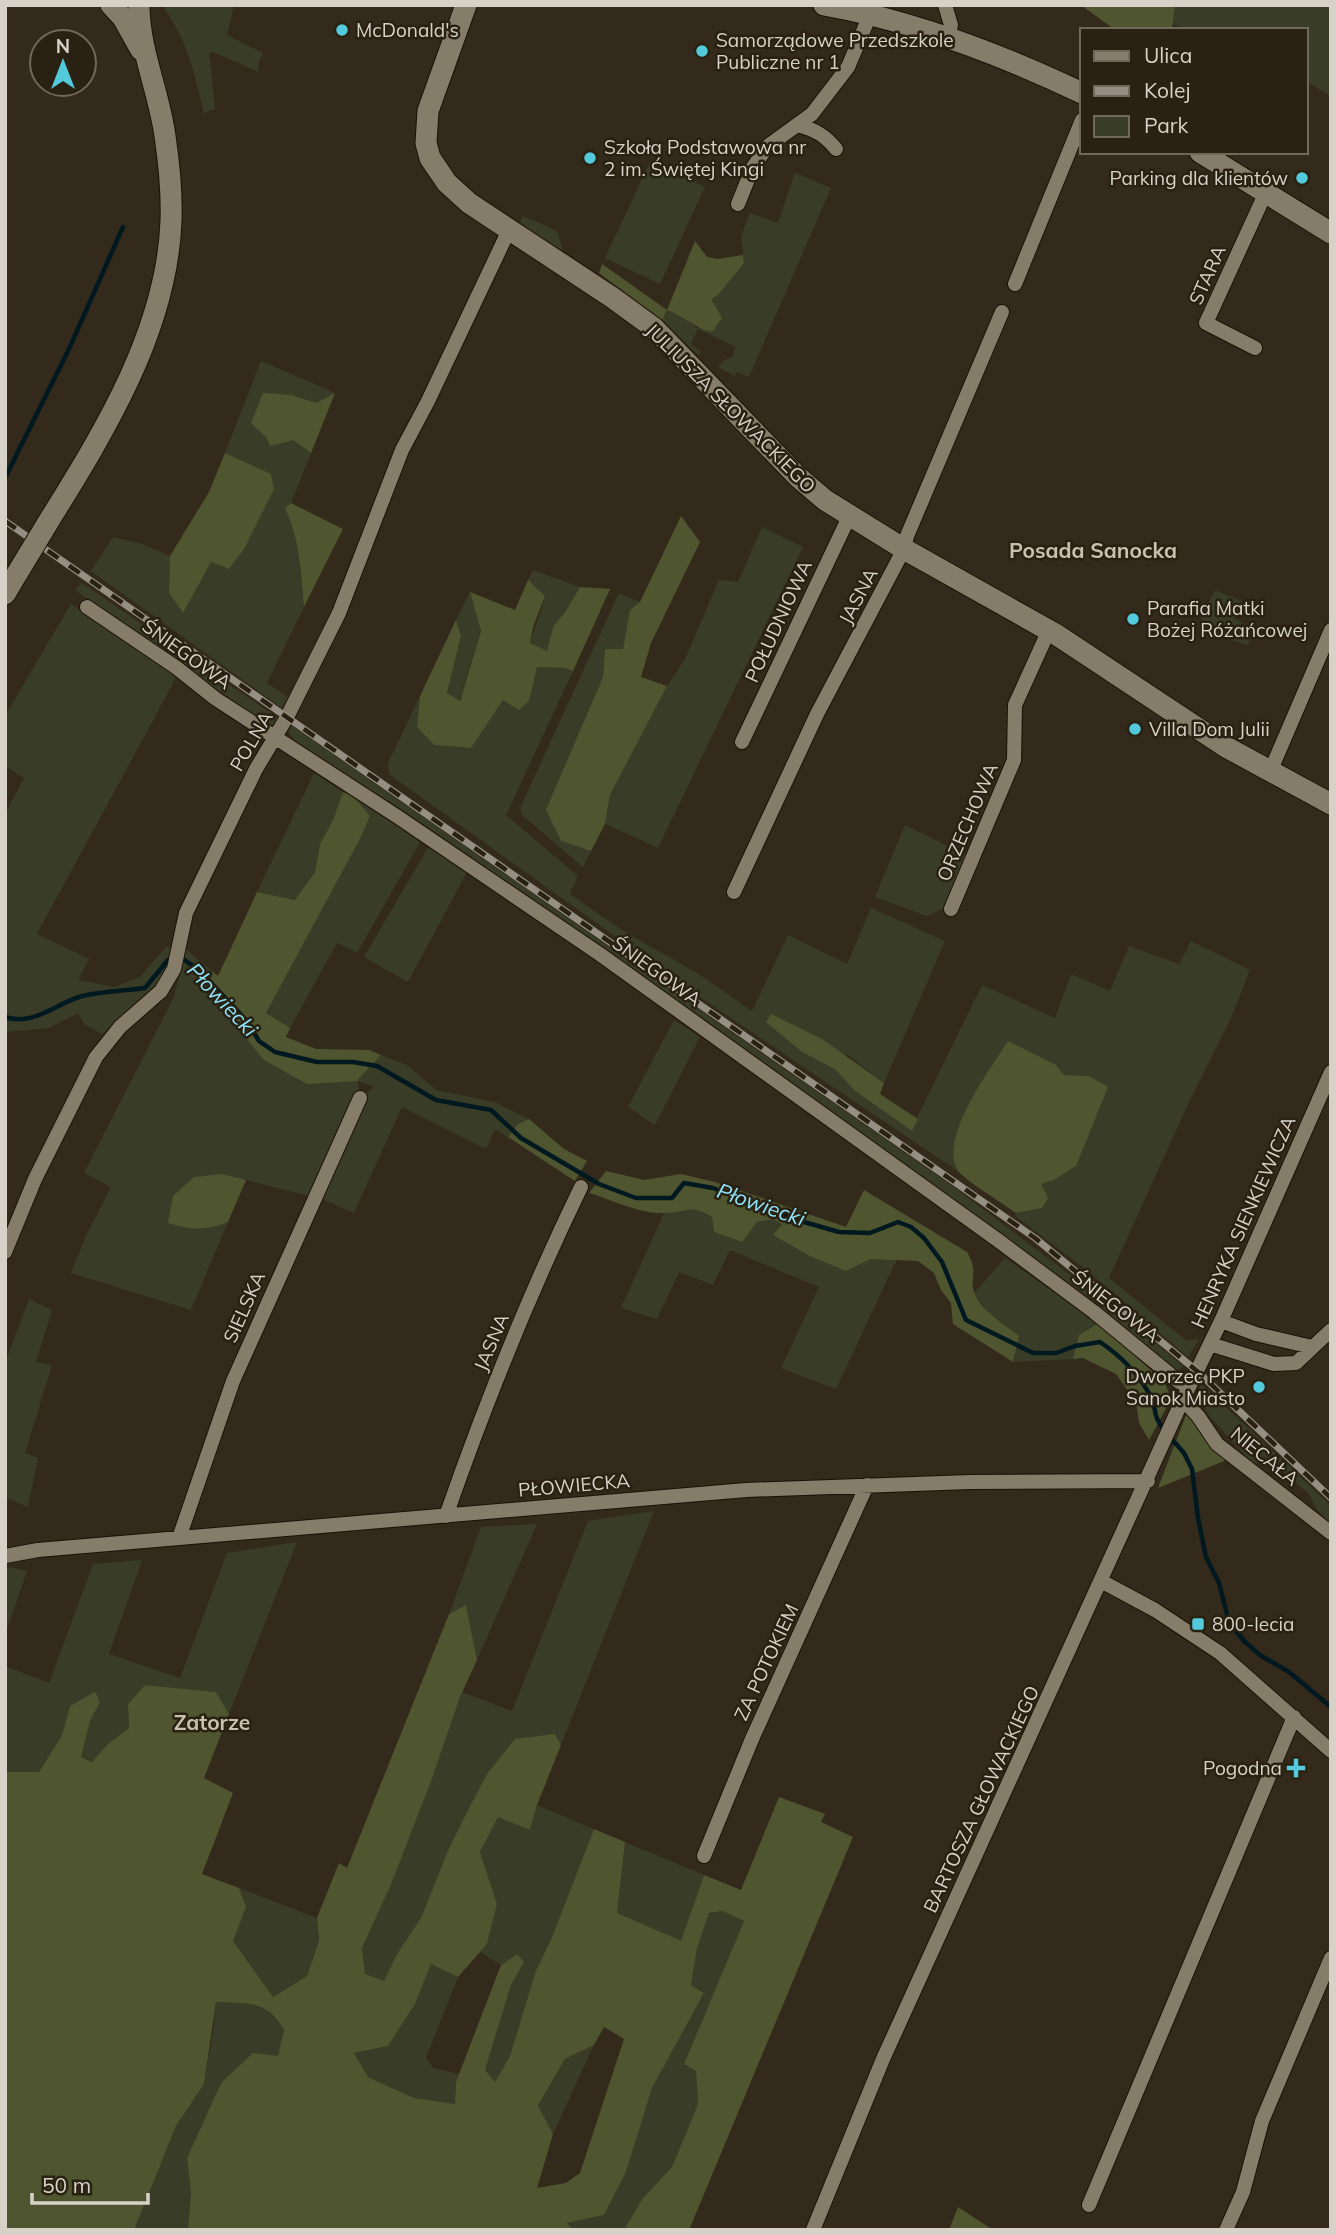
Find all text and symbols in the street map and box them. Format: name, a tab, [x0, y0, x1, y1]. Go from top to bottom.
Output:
place label: McDonald's	[356, 18, 459, 42]
marker: McDonald's	[334, 22, 350, 38]
north arrow	[28, 28, 98, 98]
place label: Samorządowe Przedszkole Publiczne nr 1	[716, 28, 954, 74]
legend	[1080, 28, 1308, 154]
text: N	[56, 34, 70, 58]
text: Ulica	[1144, 42, 1192, 68]
marker: Samorządowe Przedszkole Publiczne nr 1	[694, 43, 710, 59]
text: Kolej	[1144, 77, 1191, 103]
text: Park	[1144, 112, 1188, 138]
place label: Szkoła Podstawowa nr 2 im. Świętej Kingi	[604, 135, 806, 181]
marker: Szkoła Podstawowa nr 2 im. Świętej Kingi	[582, 150, 598, 166]
place label: Parking dla klientów	[1110, 166, 1288, 190]
marker: Parking dla klientów	[1294, 170, 1310, 186]
street label: STARA	[1183, 242, 1231, 308]
street label: JULIUSZA SŁOWACKIEGO	[641, 318, 821, 498]
district label: Posada Sanocka	[1009, 537, 1177, 563]
street label: POŁUDNIOWA	[739, 556, 817, 686]
street label: JASNA	[833, 564, 883, 628]
place label: Parafia Matki Bożej Różańcowej	[1147, 596, 1307, 642]
marker: Parafia Matki Bożej Różańcowej	[1125, 611, 1141, 627]
street label: ŚNIEGOWA	[138, 614, 236, 694]
street label: POLNA	[224, 707, 278, 775]
place label: Villa Dom Julii	[1149, 717, 1270, 741]
marker: Villa Dom Julii	[1127, 721, 1143, 737]
street label: ORZECHOWA	[931, 759, 1003, 885]
street label: ŚNIEGOWA	[608, 931, 706, 1011]
water label: Płowiecki	[182, 957, 264, 1042]
street label: HENRYKA SIENKIEWICZA	[1185, 1112, 1301, 1332]
water label: Płowiecki	[714, 1177, 810, 1232]
street label: ŚNIEGOWA	[1067, 1264, 1165, 1348]
street label: SIELSKA	[218, 1268, 270, 1346]
street label: JASNA	[468, 1310, 514, 1374]
place label: Dworzec PKP Sanok Miasto	[1125, 1364, 1245, 1410]
marker: Dworzec PKP Sanok Miasto	[1251, 1379, 1267, 1395]
street label: NIECAŁA	[1226, 1421, 1304, 1491]
street label: PŁOWIECKA	[517, 1468, 631, 1502]
street label: ZA POTOKIEM	[729, 1600, 803, 1724]
place label: 800-lecia	[1212, 1612, 1295, 1636]
marker: 800-lecia	[1190, 1616, 1206, 1632]
street label: BARTOSZA GŁOWACKIEGO	[918, 1682, 1044, 1916]
district label: Zatorze	[174, 1709, 250, 1735]
place label: Pogodna	[1203, 1756, 1282, 1780]
marker: Pogodna	[1288, 1760, 1304, 1776]
scale bar	[32, 2162, 147, 2206]
text: 50 m	[42, 2172, 91, 2198]

